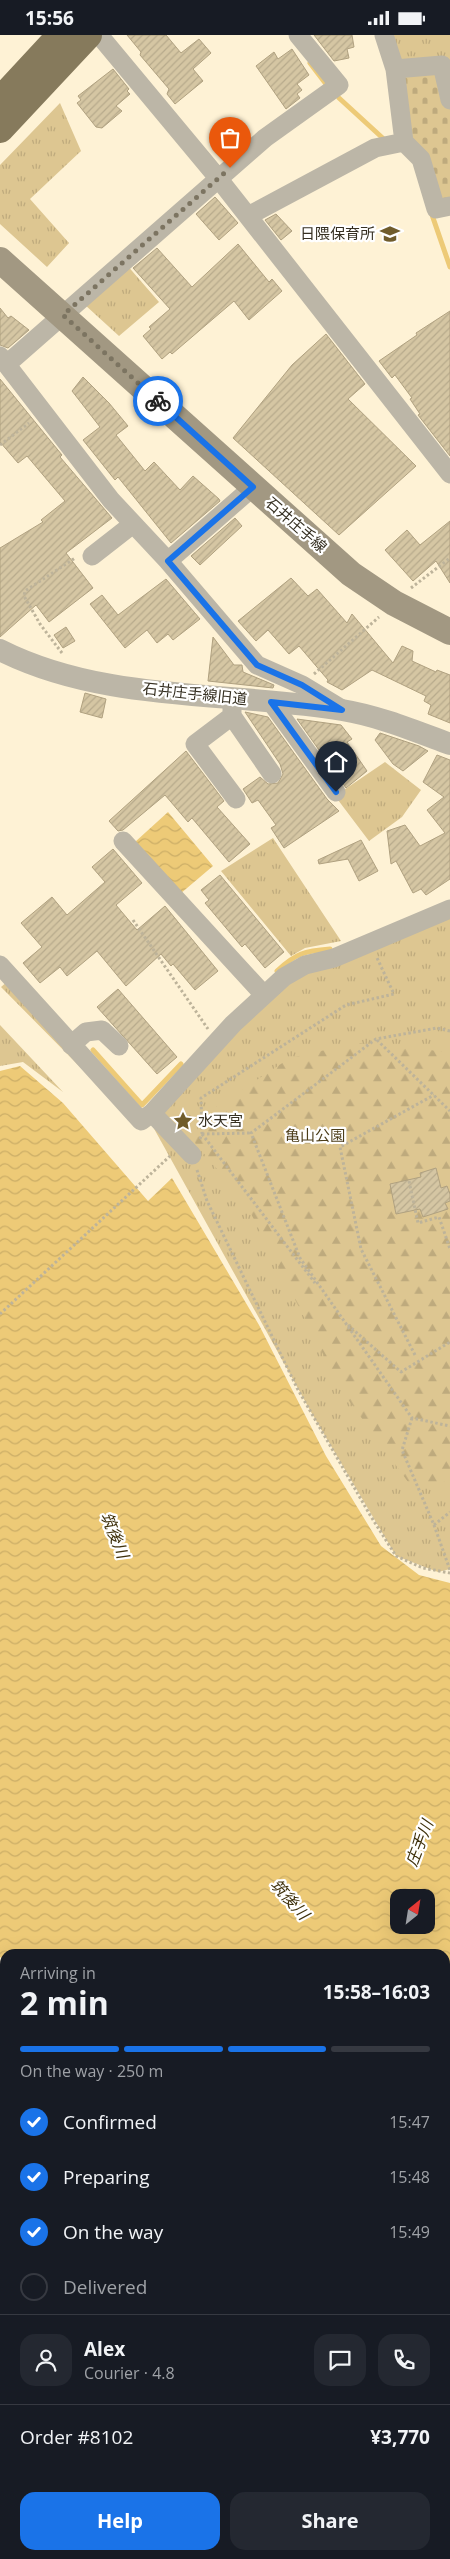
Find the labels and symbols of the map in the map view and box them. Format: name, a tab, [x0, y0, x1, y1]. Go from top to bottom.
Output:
pin	[209, 117, 251, 168]
place label: 日隈保育所	[300, 223, 375, 243]
school or university icon: 日隈保育所	[379, 223, 401, 245]
courier	[133, 376, 183, 426]
street label: 石井庄手線	[262, 492, 332, 556]
street label: 石井庄手線旧道	[142, 678, 248, 708]
pin	[315, 741, 357, 792]
place icon: 水天宮	[172, 1110, 194, 1132]
place label: 水天宮	[198, 1110, 243, 1130]
park label: 亀山公園	[285, 1125, 345, 1145]
water label: 筑後川	[96, 1509, 135, 1563]
water label: 庄手川	[400, 1815, 439, 1869]
water label: 筑後川	[266, 1874, 316, 1926]
north arrow	[390, 1889, 435, 1934]

